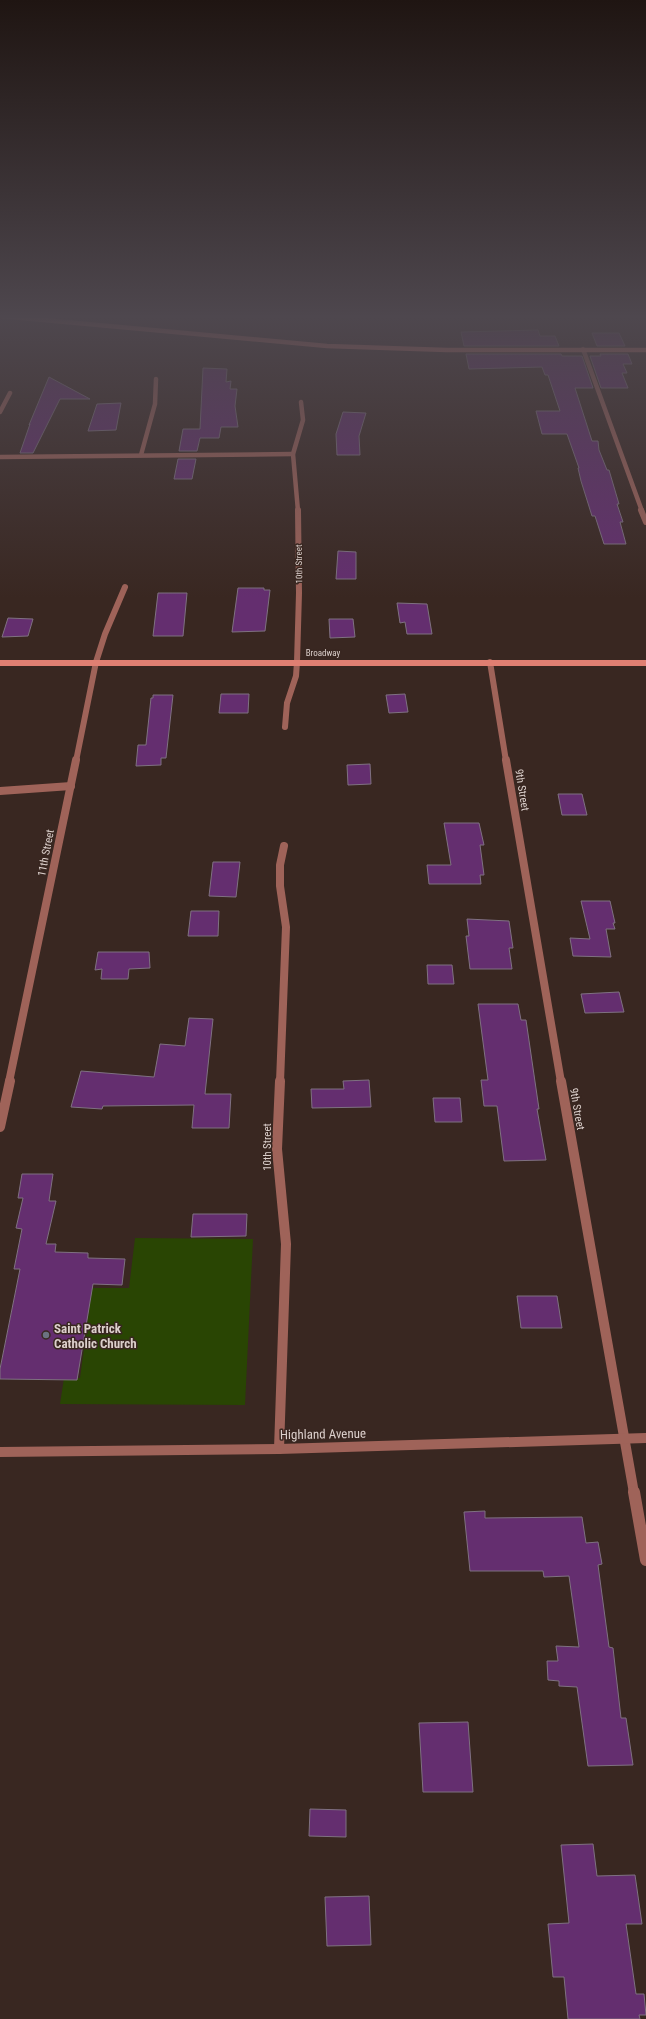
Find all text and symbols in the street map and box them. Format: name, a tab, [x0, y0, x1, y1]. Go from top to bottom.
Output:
street label: 10th Street	[294, 544, 304, 584]
street label: Broadway	[306, 648, 341, 658]
street label: 9th Street	[512, 768, 532, 812]
street label: 11th Street	[35, 828, 57, 878]
street label: 9th Street	[567, 1087, 587, 1131]
street label: 10th Street	[261, 1123, 274, 1171]
place label: Saint Patrick Catholic Church	[54, 1321, 137, 1351]
marker: Saint Patrick Catholic Church	[41, 1330, 51, 1340]
street label: Highland Avenue	[280, 1426, 366, 1442]

